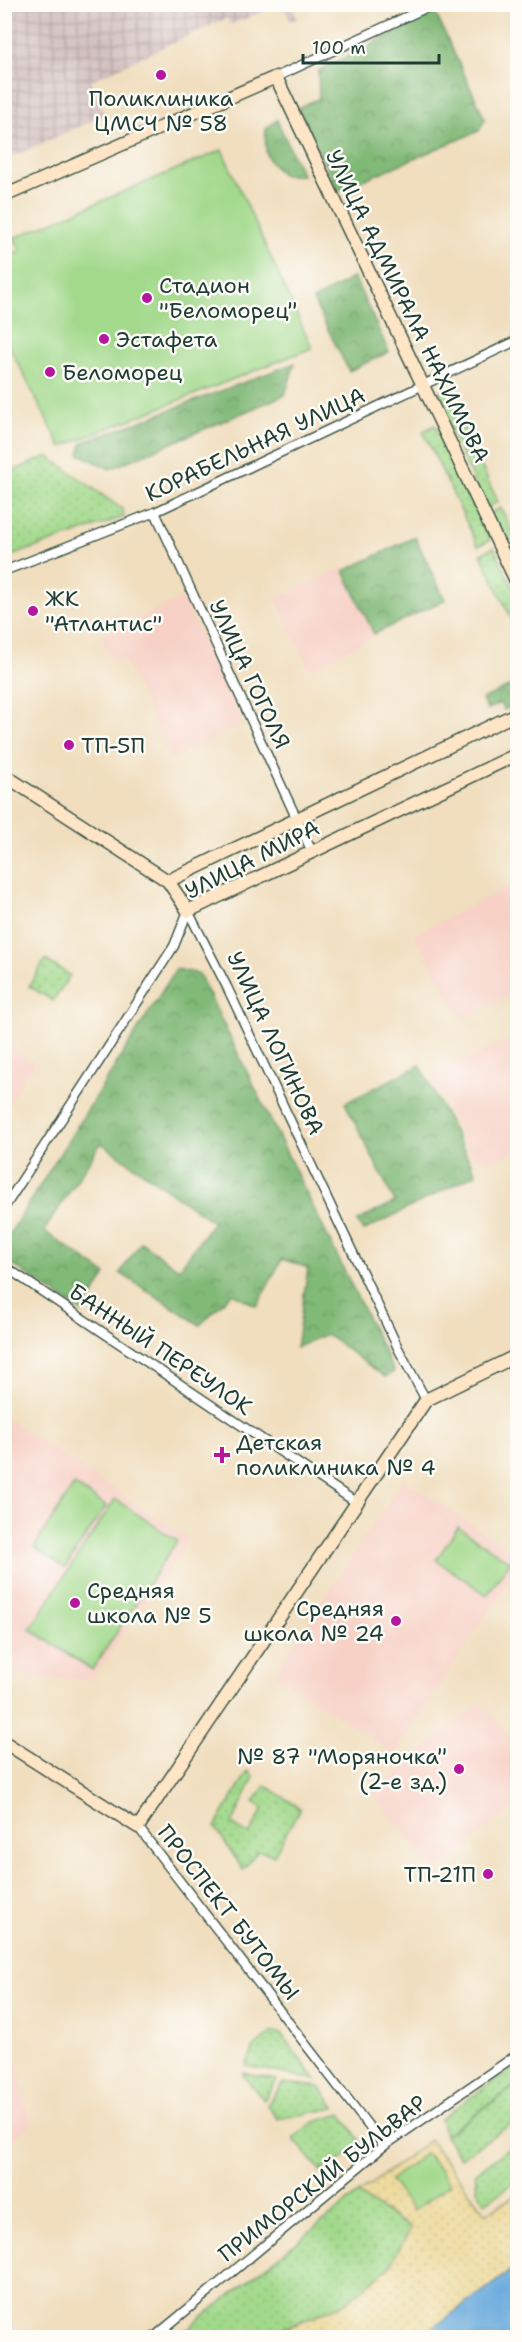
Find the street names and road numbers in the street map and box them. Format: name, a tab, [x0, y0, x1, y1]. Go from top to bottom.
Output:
street label: УЛИЦА АДМИРАЛА НАХИМОВА	[319, 145, 496, 468]
street label: КОРАБЕЛЬНАЯ УЛИЦА	[140, 381, 370, 508]
street label: УЛИЦА ГОГОЛЯ	[202, 595, 297, 753]
street label: УЛИЦА МИРА	[180, 813, 324, 906]
street label: УЛИЦА ЛОГИНОВА	[220, 947, 331, 1140]
street label: БАННЫЙ ПЕРЕУЛОК	[63, 1277, 258, 1422]
street label: ПРОСПЕКТ БУТОМЫ	[151, 1819, 306, 2006]
street label: ПРИМОРСКИЙ БУЛЬВАР	[213, 2088, 432, 2269]

